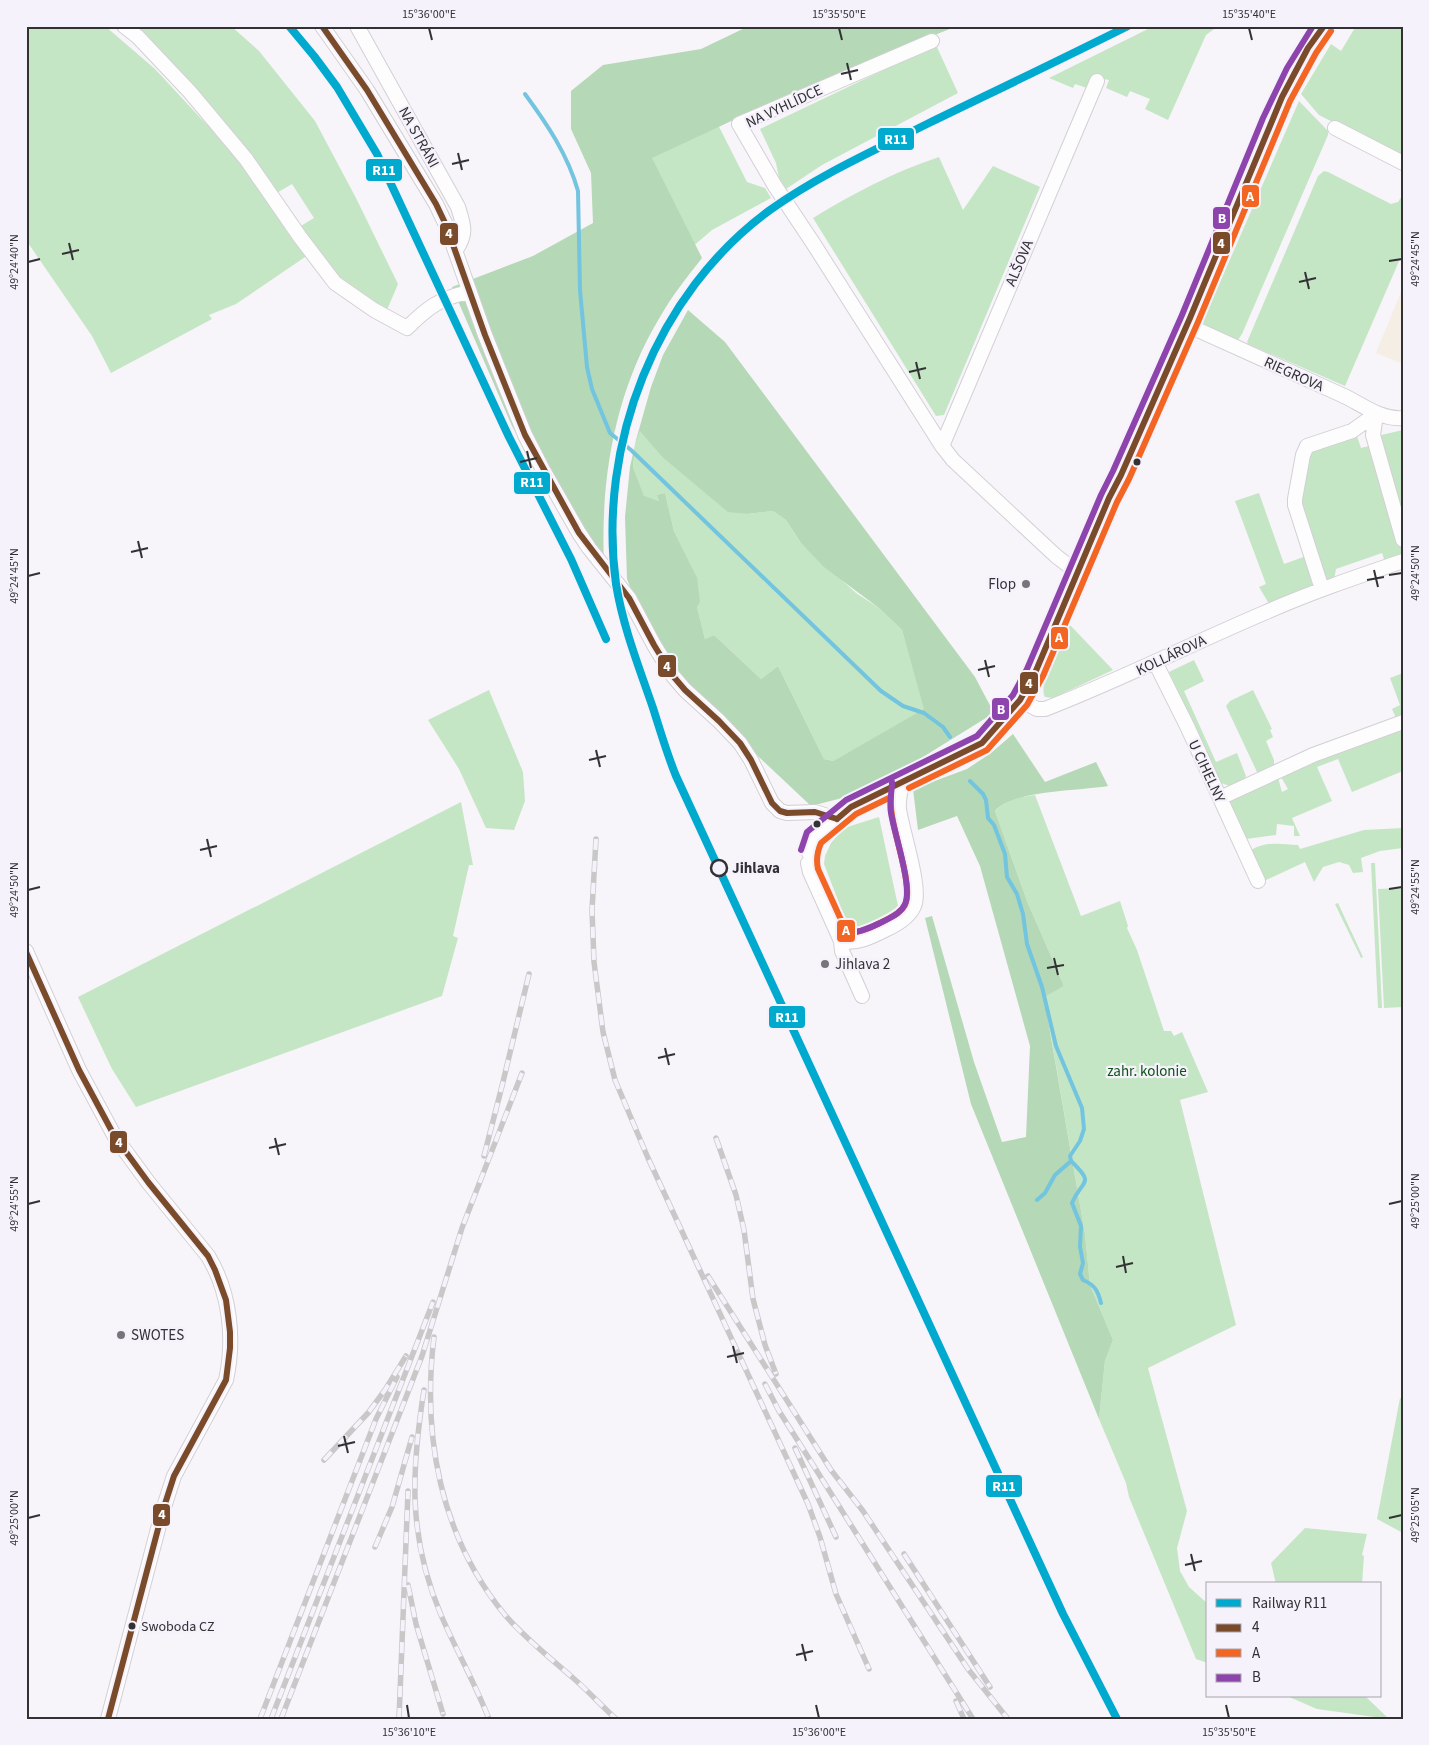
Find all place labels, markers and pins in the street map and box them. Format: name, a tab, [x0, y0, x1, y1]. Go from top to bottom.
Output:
unlabelled marker	[1132, 457, 1142, 467]
place label: Flop	[988, 574, 1016, 595]
marker: Flop	[1020, 578, 1032, 590]
unlabelled marker	[812, 819, 822, 829]
place label: Jihlava	[732, 858, 780, 879]
marker: Jihlava	[710, 859, 728, 877]
place label: Jihlava 2	[835, 954, 890, 975]
marker: Jihlava 2	[819, 958, 831, 970]
place label: SWOTES	[131, 1325, 184, 1346]
marker: SWOTES	[115, 1329, 127, 1341]
place label: Swoboda CZ	[141, 1617, 214, 1637]
marker: Swoboda CZ	[127, 1621, 137, 1631]

